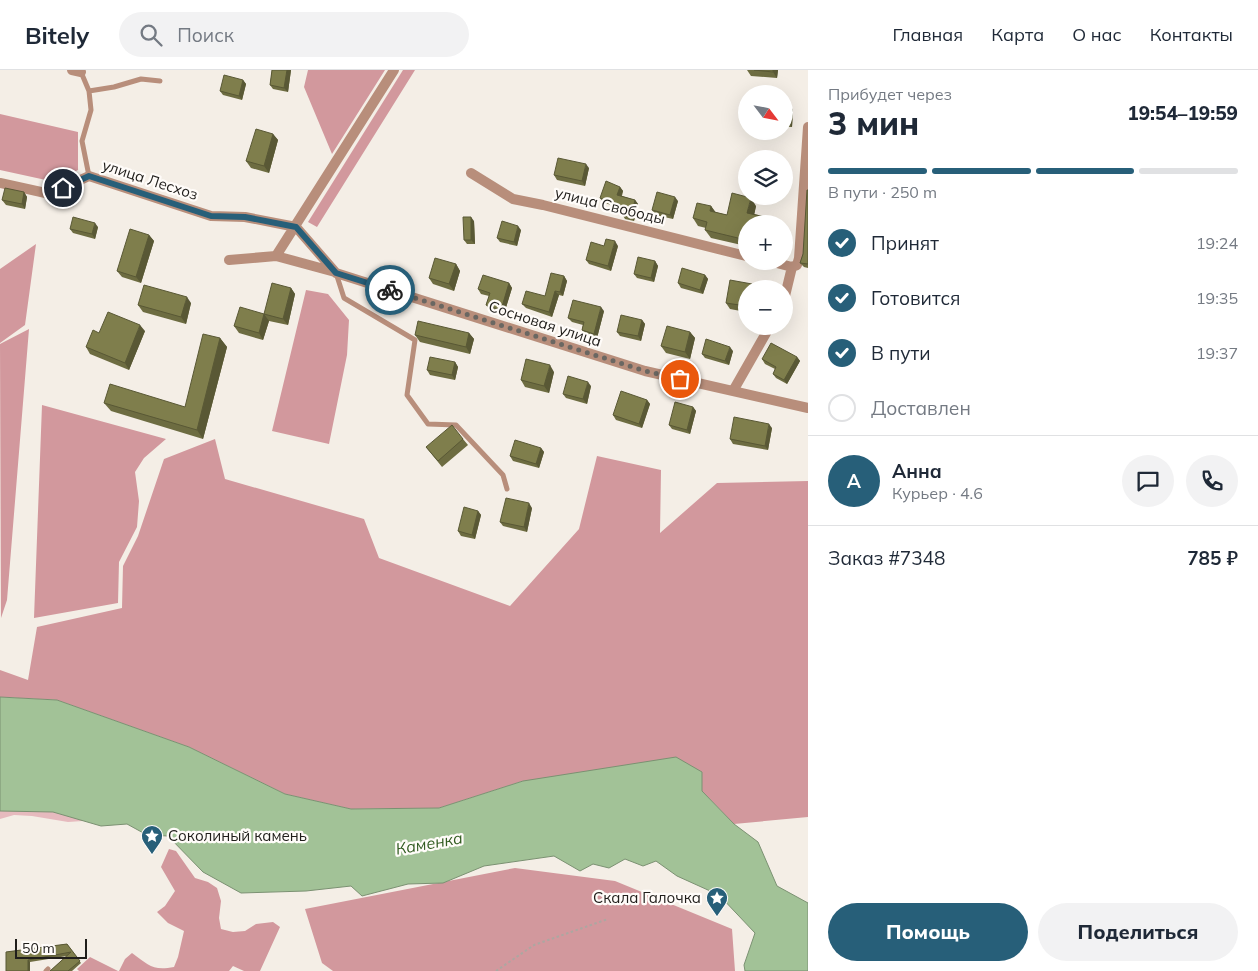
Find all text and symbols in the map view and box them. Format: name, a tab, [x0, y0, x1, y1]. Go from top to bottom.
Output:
search box	[119, 12, 469, 57]
text: Bitely	[25, 20, 89, 50]
icon: search	[137, 21, 165, 49]
text: Поиск	[177, 23, 234, 47]
text: Главная	[893, 23, 963, 46]
text: Карта	[991, 23, 1044, 46]
text: О нас	[1072, 23, 1122, 46]
text: Контакты	[1150, 23, 1233, 46]
text: Прибудет через	[828, 84, 952, 104]
north arrow	[738, 85, 792, 140]
map controls	[738, 85, 793, 335]
text: 19:54–19:59	[1127, 101, 1238, 125]
text: 3 мин	[828, 103, 919, 143]
button: layers	[738, 150, 793, 205]
street label: улица Лесхоз	[100, 155, 200, 204]
pin	[42, 167, 84, 209]
icon: home	[49, 174, 77, 202]
text: В пути · 250 m	[828, 182, 937, 202]
street label: улица Свободы	[553, 183, 667, 228]
button: +	[738, 215, 793, 270]
icon: check	[828, 229, 856, 257]
text: Принят	[871, 231, 939, 255]
text: 19:24	[1196, 233, 1238, 253]
courier	[365, 265, 415, 315]
icon: bike	[376, 276, 404, 304]
button: −	[738, 280, 793, 335]
icon: check	[828, 284, 856, 312]
text: Готовится	[871, 286, 961, 310]
text: 19:35	[1196, 288, 1238, 308]
street label: Сосновая улица	[486, 296, 604, 351]
icon: check	[828, 339, 856, 367]
text: В пути	[871, 341, 930, 365]
text: 19:37	[1196, 343, 1238, 363]
pin	[659, 358, 701, 400]
icon: bag	[666, 365, 694, 393]
text: Доставлен	[871, 396, 971, 420]
button: chat	[1122, 455, 1174, 507]
button: phone	[1186, 455, 1238, 507]
text: Анна	[892, 459, 942, 483]
text: А	[847, 469, 861, 493]
text: Курьер · 4.6	[892, 483, 983, 503]
text: Заказ #7348	[828, 546, 945, 570]
text: 785 ₽	[1187, 546, 1238, 570]
place icon: Соколиный камень	[140, 824, 164, 855]
place label: Соколиный камень	[168, 826, 307, 845]
water label: Каменка	[394, 827, 464, 859]
place icon: Скала Галочка	[705, 886, 729, 917]
place label: Скала Галочка	[593, 888, 701, 907]
button: Помощь	[828, 903, 1028, 961]
button: Поделиться	[1038, 903, 1238, 961]
scale bar	[15, 936, 88, 959]
text: 50 m	[22, 939, 55, 957]

